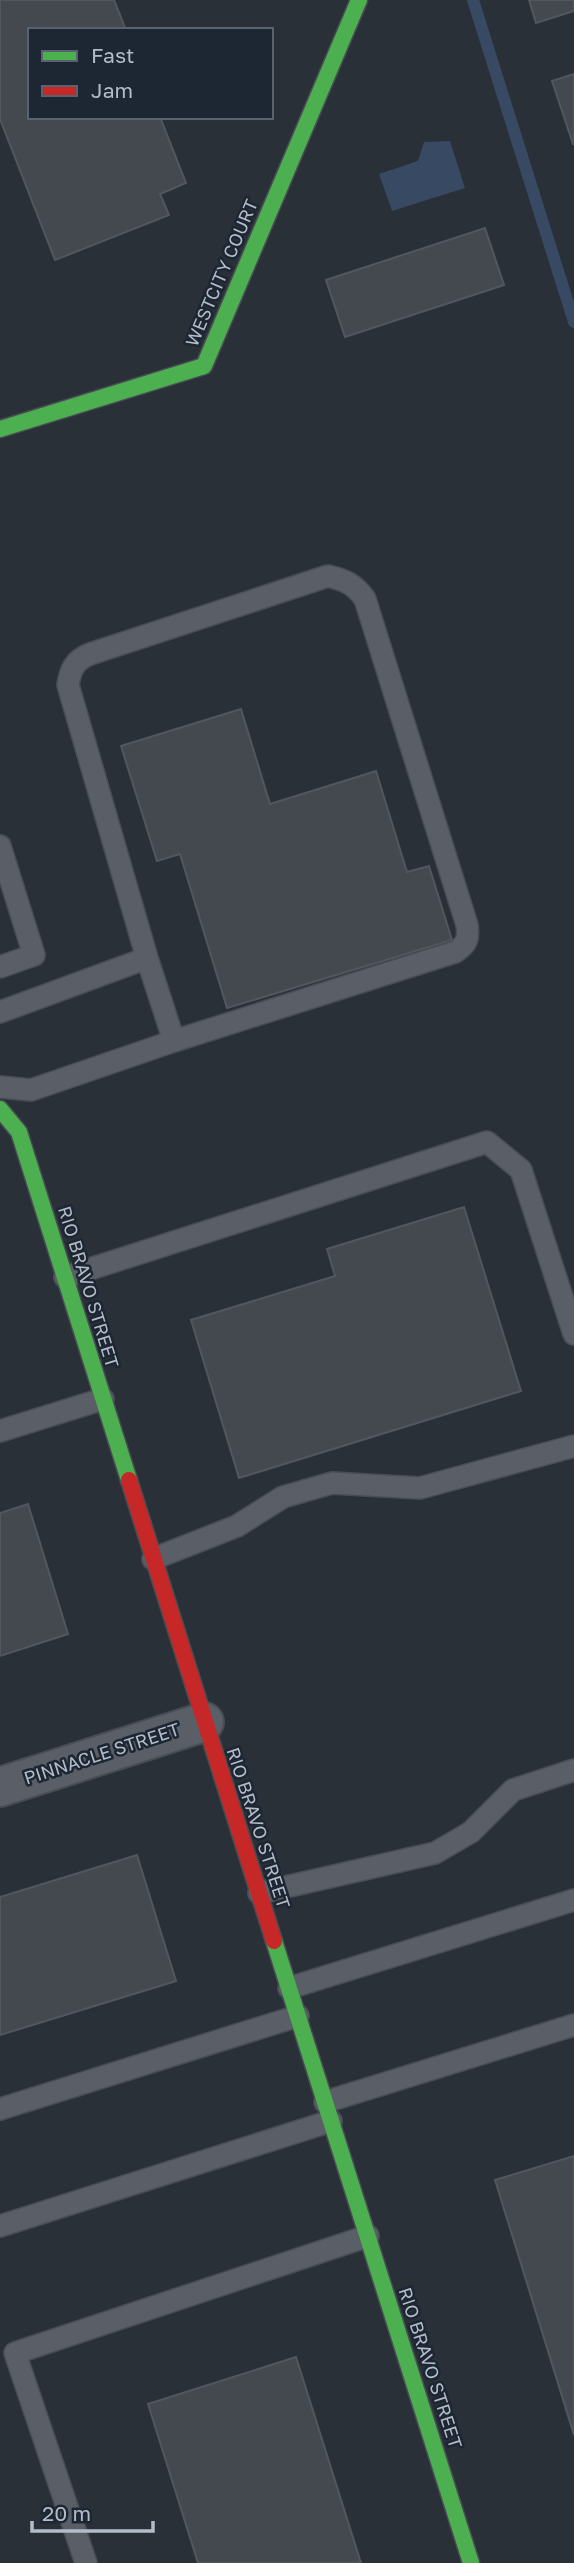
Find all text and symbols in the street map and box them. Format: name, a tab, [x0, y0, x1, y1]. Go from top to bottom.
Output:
legend	[28, 28, 273, 119]
text: Fast	[91, 42, 134, 68]
text: Jam	[91, 77, 133, 103]
street label: WESTCITY COURT	[180, 196, 262, 350]
street label: RIO BRAVO STREET	[54, 1203, 124, 1370]
street label: PINNACLE STREET	[21, 1717, 182, 1789]
street label: RIO BRAVO STREET	[223, 1744, 295, 1911]
street label: RIO BRAVO STREET	[395, 2284, 467, 2451]
scale bar	[32, 2490, 152, 2534]
text: 20 m	[42, 2500, 91, 2526]

